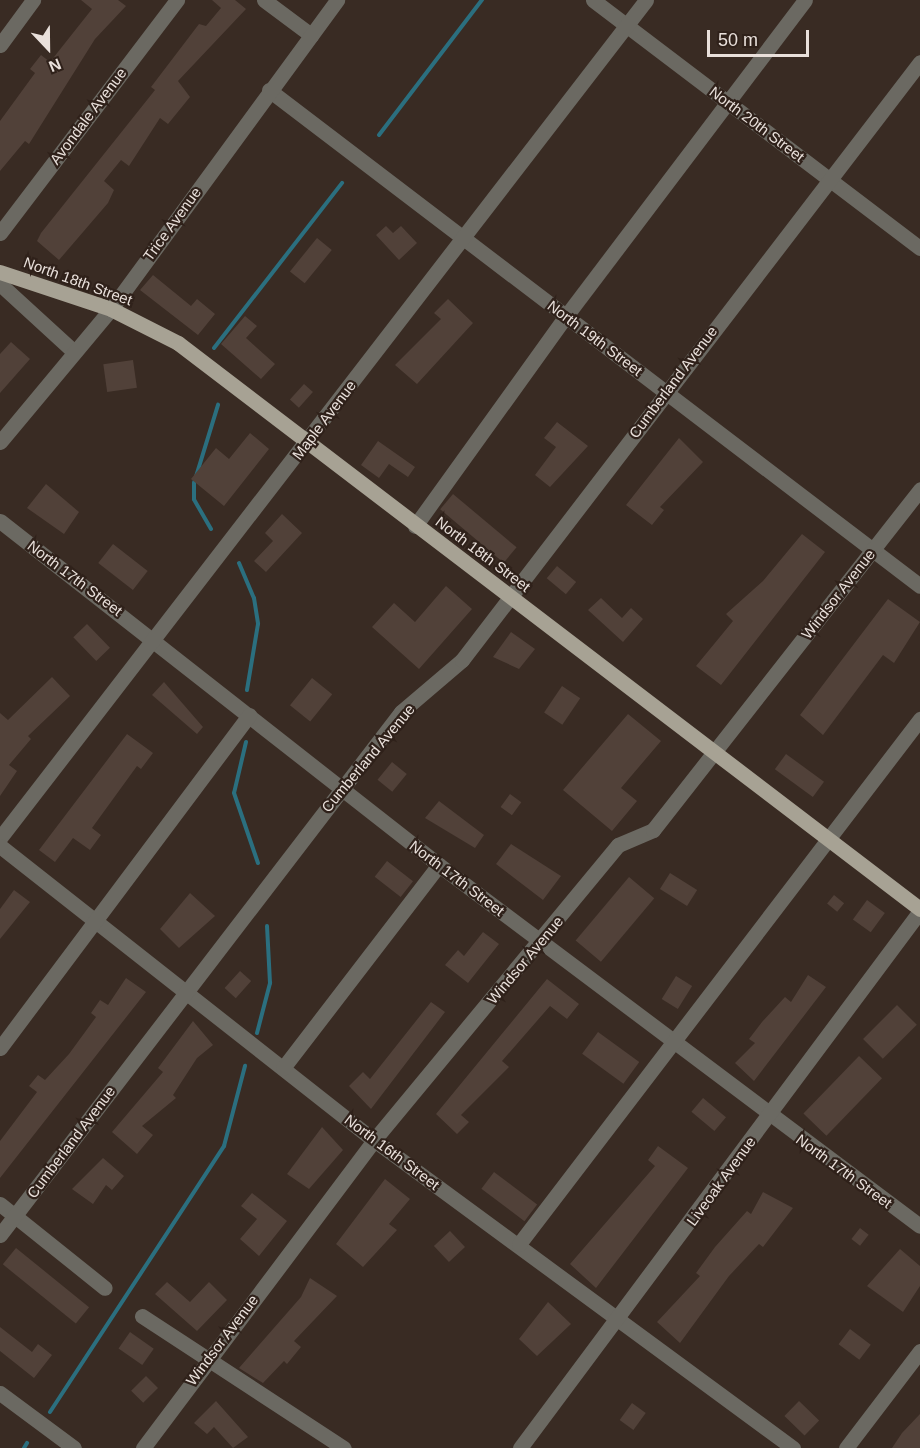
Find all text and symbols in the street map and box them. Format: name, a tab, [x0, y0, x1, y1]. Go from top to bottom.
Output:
north arrow	[18, 18, 78, 78]
scale bar	[710, 18, 812, 56]
text: 50 m	[718, 30, 758, 50]
text: N	[46, 55, 63, 75]
street label: Avondale Avenue	[46, 64, 130, 168]
street label: North 20th Street	[706, 82, 808, 166]
street label: Trice Avenue	[139, 183, 205, 265]
street label: North 18th Street	[21, 253, 135, 309]
street label: North 19th Street	[544, 296, 646, 380]
street label: Cumberland Avenue	[625, 322, 721, 442]
street label: Maple Avenue	[288, 376, 360, 464]
street label: North 18th Street	[432, 512, 534, 596]
street label: North 17th Street	[24, 536, 126, 620]
street label: Windsor Avenue	[797, 545, 879, 643]
street label: Cumberland Avenue	[317, 700, 419, 816]
street label: North 17th Street	[406, 836, 508, 920]
street label: Windsor Avenue	[483, 912, 567, 1008]
street label: Cumberland Avenue	[23, 1082, 119, 1202]
street label: North 16th Street	[341, 1110, 443, 1194]
street label: North 17th Street	[793, 1130, 895, 1212]
street label: Liveoak Avenue	[682, 1133, 760, 1229]
street label: Windsor Avenue	[182, 1291, 262, 1389]

